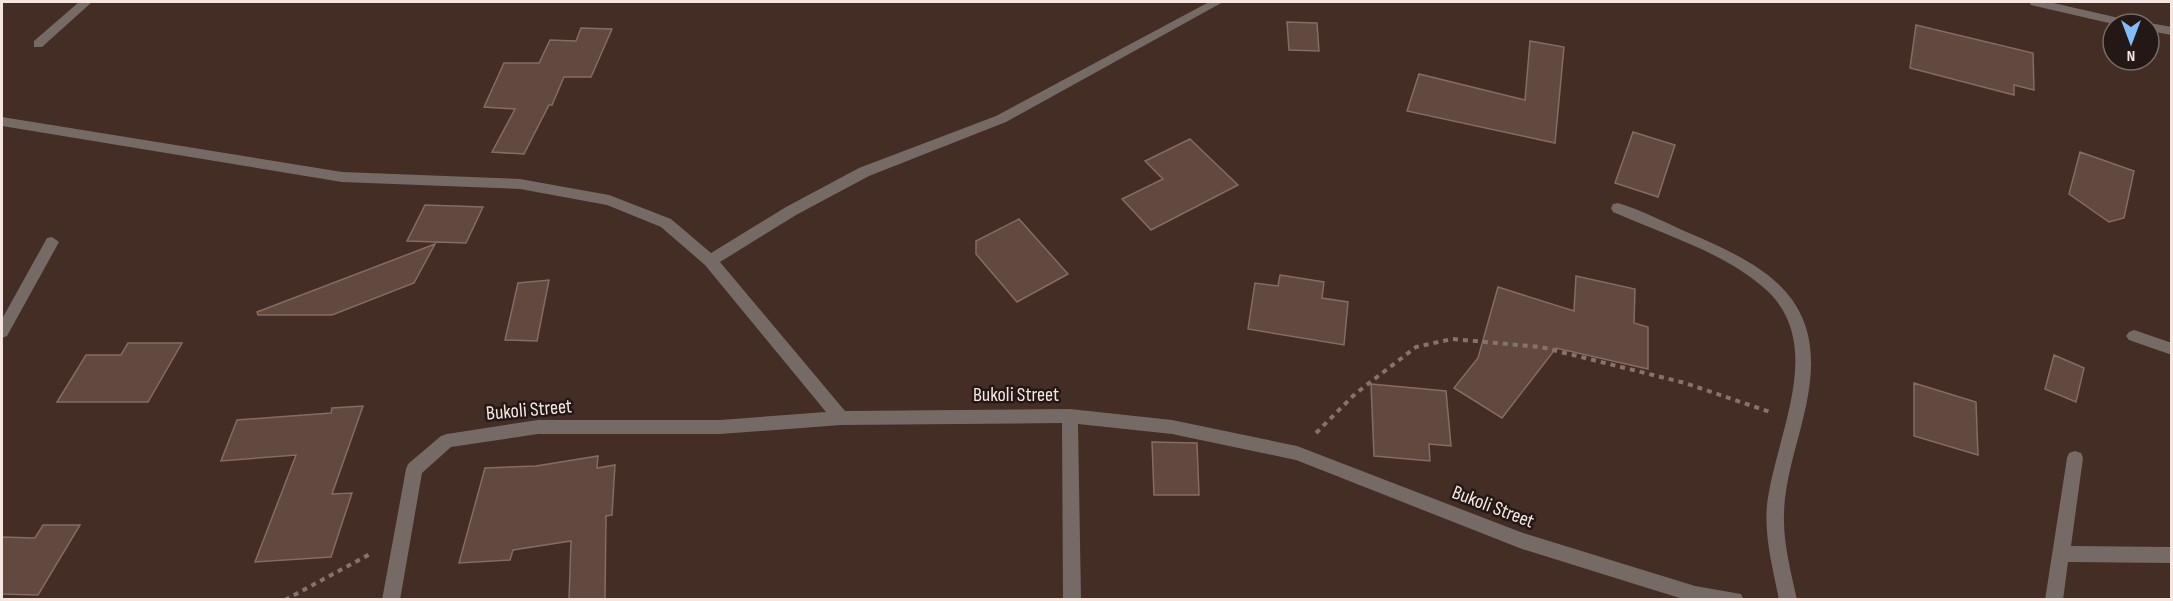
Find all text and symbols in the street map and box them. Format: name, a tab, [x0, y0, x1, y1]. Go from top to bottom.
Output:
north arrow	[2101, 12, 2161, 72]
text: N	[2127, 46, 2135, 65]
street label: Bukoli Street	[973, 383, 1059, 407]
street label: Bukoli Street	[485, 394, 573, 426]
street label: Bukoli Street	[1448, 480, 1538, 534]

